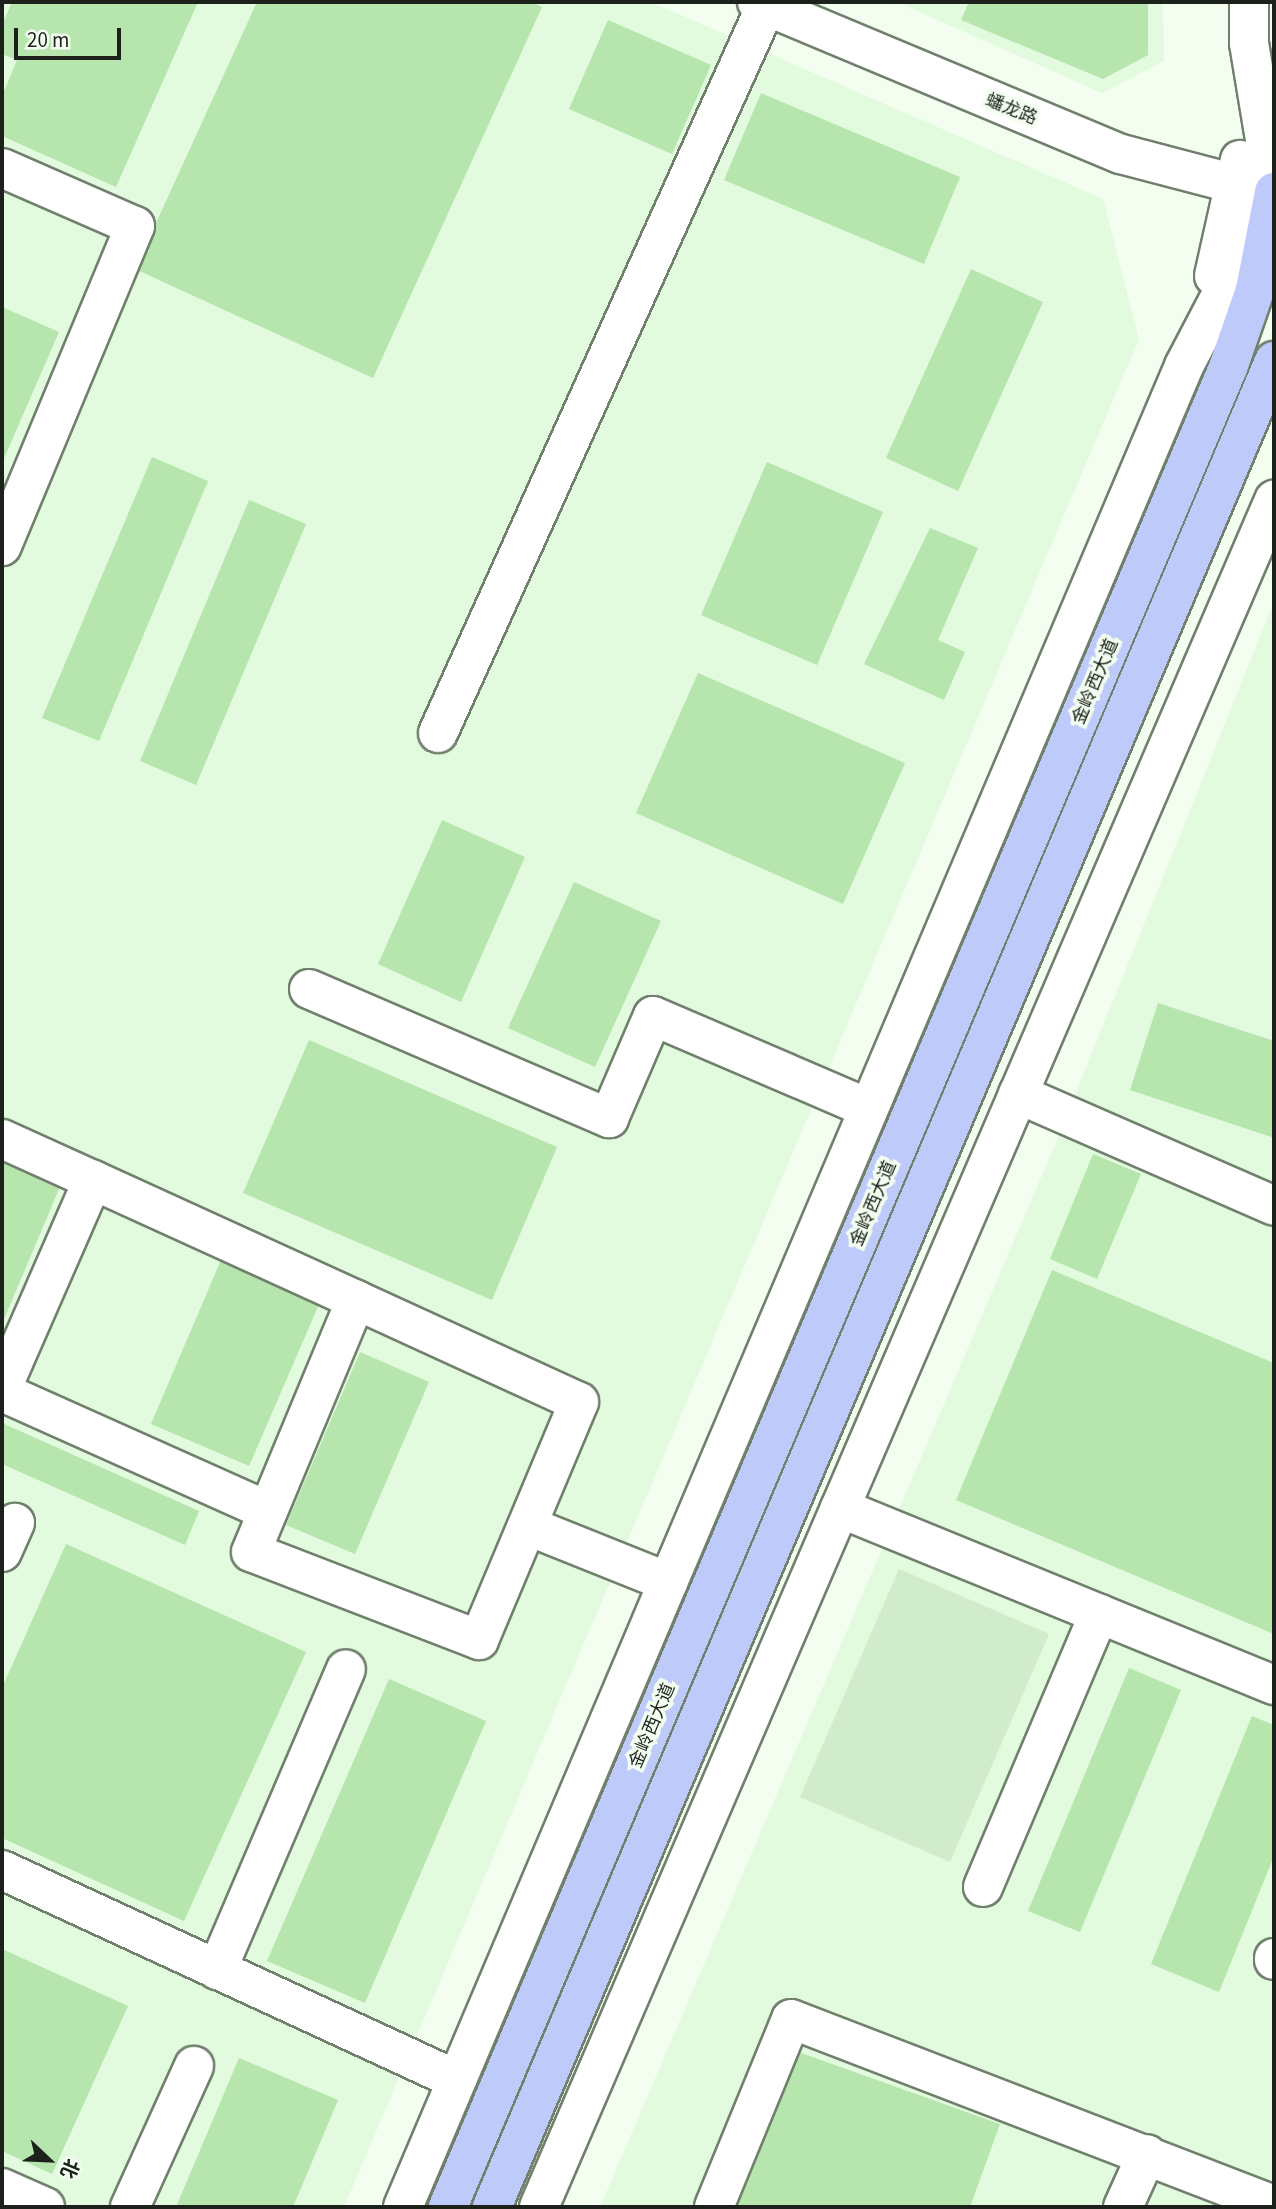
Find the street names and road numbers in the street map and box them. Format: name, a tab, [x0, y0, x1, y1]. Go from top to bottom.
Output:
street label: 蟠龙路	[982, 90, 1040, 130]
street label: 金岭西大道	[1068, 636, 1124, 728]
street label: 金岭西大道	[846, 1158, 902, 1250]
street label: 金岭西大道	[625, 1680, 681, 1772]

